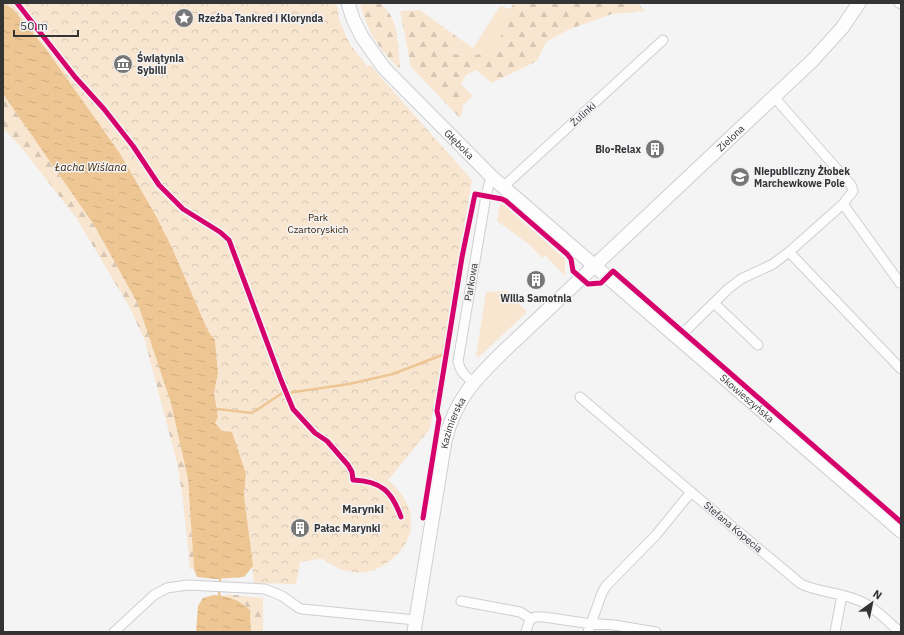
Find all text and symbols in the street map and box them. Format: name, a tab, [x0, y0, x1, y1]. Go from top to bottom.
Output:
place icon: Rzeźba Tankred i Klorynda	[173, 7, 195, 29]
scale bar	[14, 12, 78, 38]
place label: Rzeźba Tankred i Klorynda	[198, 12, 324, 25]
text: 50 m	[20, 18, 48, 33]
place label: Świątynia Sybilli	[137, 51, 184, 77]
museum icon: Świątynia Sybilli	[112, 53, 134, 75]
street label: Żulinki	[567, 99, 599, 129]
street label: Zielona	[714, 121, 747, 154]
street label: Głęboka	[442, 126, 478, 162]
building icon: Bio-Relax	[644, 138, 666, 160]
place label: Bio-Relax	[595, 143, 641, 156]
water label: Łacha Wiślana	[54, 160, 127, 174]
place label: Niepubliczny Żłobek Marchewkowe Pole	[754, 165, 850, 190]
school or university icon: Niepubliczny Żłobek Marchewkowe Pole	[729, 166, 751, 188]
park label: Park Czartoryskich	[287, 211, 349, 236]
street label: Parkowa	[461, 261, 481, 302]
building icon: Willa Samotnia	[525, 269, 547, 291]
place label: Willa Samotnia	[500, 292, 572, 305]
street label: Skowieszyńska	[717, 371, 778, 426]
street label: Kazimierska	[437, 394, 469, 450]
street label: Stefana Kopecia	[701, 499, 765, 556]
district label: Marynki	[342, 502, 384, 516]
building icon: Pałac Marynki	[289, 517, 311, 539]
place label: Pałac Marynki	[314, 522, 381, 535]
north arrow	[852, 583, 892, 623]
text: N	[870, 587, 885, 603]

